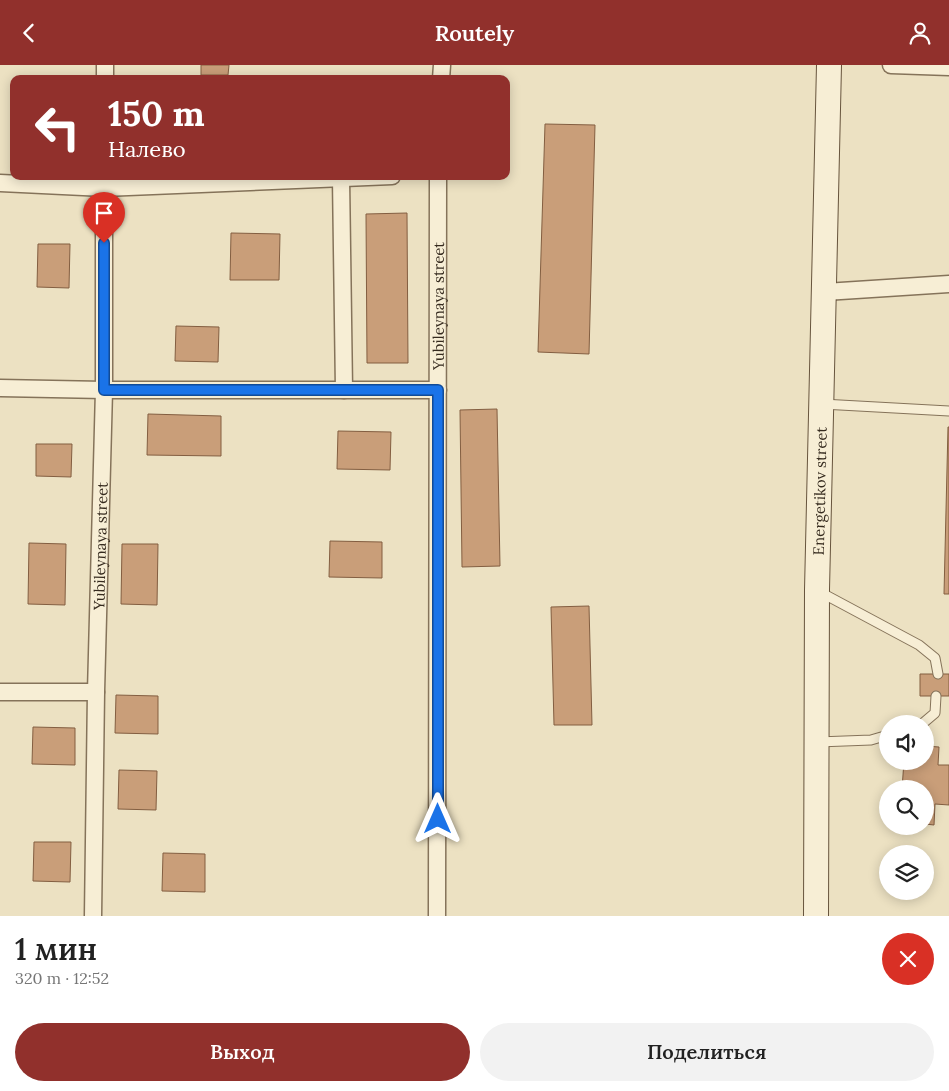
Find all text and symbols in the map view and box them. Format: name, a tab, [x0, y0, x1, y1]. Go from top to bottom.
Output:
icon: back	[15, 19, 43, 47]
text: Routely	[435, 19, 514, 47]
icon: person	[906, 19, 934, 47]
text: 150 m	[108, 91, 205, 136]
icon: left	[25, 95, 90, 160]
text: Налево	[108, 135, 186, 163]
pin	[83, 192, 125, 243]
icon: arrive	[90, 199, 118, 227]
street label: Yubileynaya street	[428, 242, 447, 371]
street label: Energetikov street	[808, 426, 830, 556]
street label: Yubileynaya street	[89, 482, 111, 611]
map controls	[879, 715, 934, 900]
button: sound	[879, 715, 934, 770]
button: search	[879, 780, 934, 835]
position arrow	[411, 792, 463, 844]
button: layers	[879, 845, 934, 900]
text: 1 мин	[15, 930, 97, 968]
button: close	[882, 933, 934, 985]
text: 320 m · 12:52	[15, 968, 109, 988]
button: Выход	[15, 1023, 470, 1081]
button: Поделиться	[480, 1023, 934, 1081]

